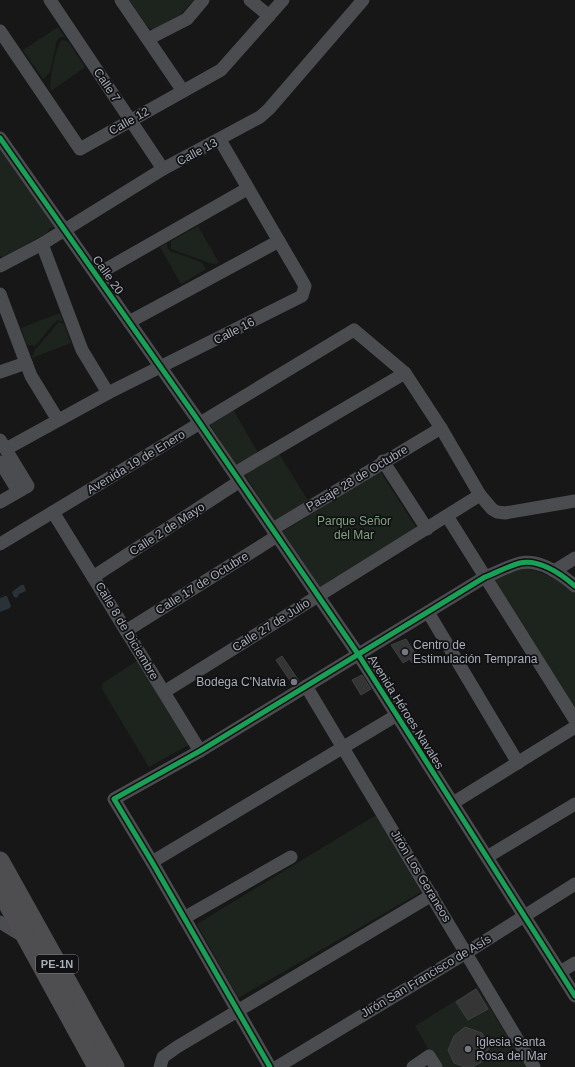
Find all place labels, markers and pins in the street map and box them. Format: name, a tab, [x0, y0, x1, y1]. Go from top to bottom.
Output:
place label: Centro de Estimulación Temprana	[413, 638, 538, 666]
marker: Centro de Estimulación Temprana	[400, 647, 410, 657]
place label: Bodega C'Natvia	[196, 675, 286, 689]
marker: Bodega C'Natvia	[289, 677, 299, 687]
place label: Iglesia Santa Rosa del Mar	[476, 1035, 547, 1063]
marker: Iglesia Santa Rosa del Mar	[463, 1044, 473, 1054]

